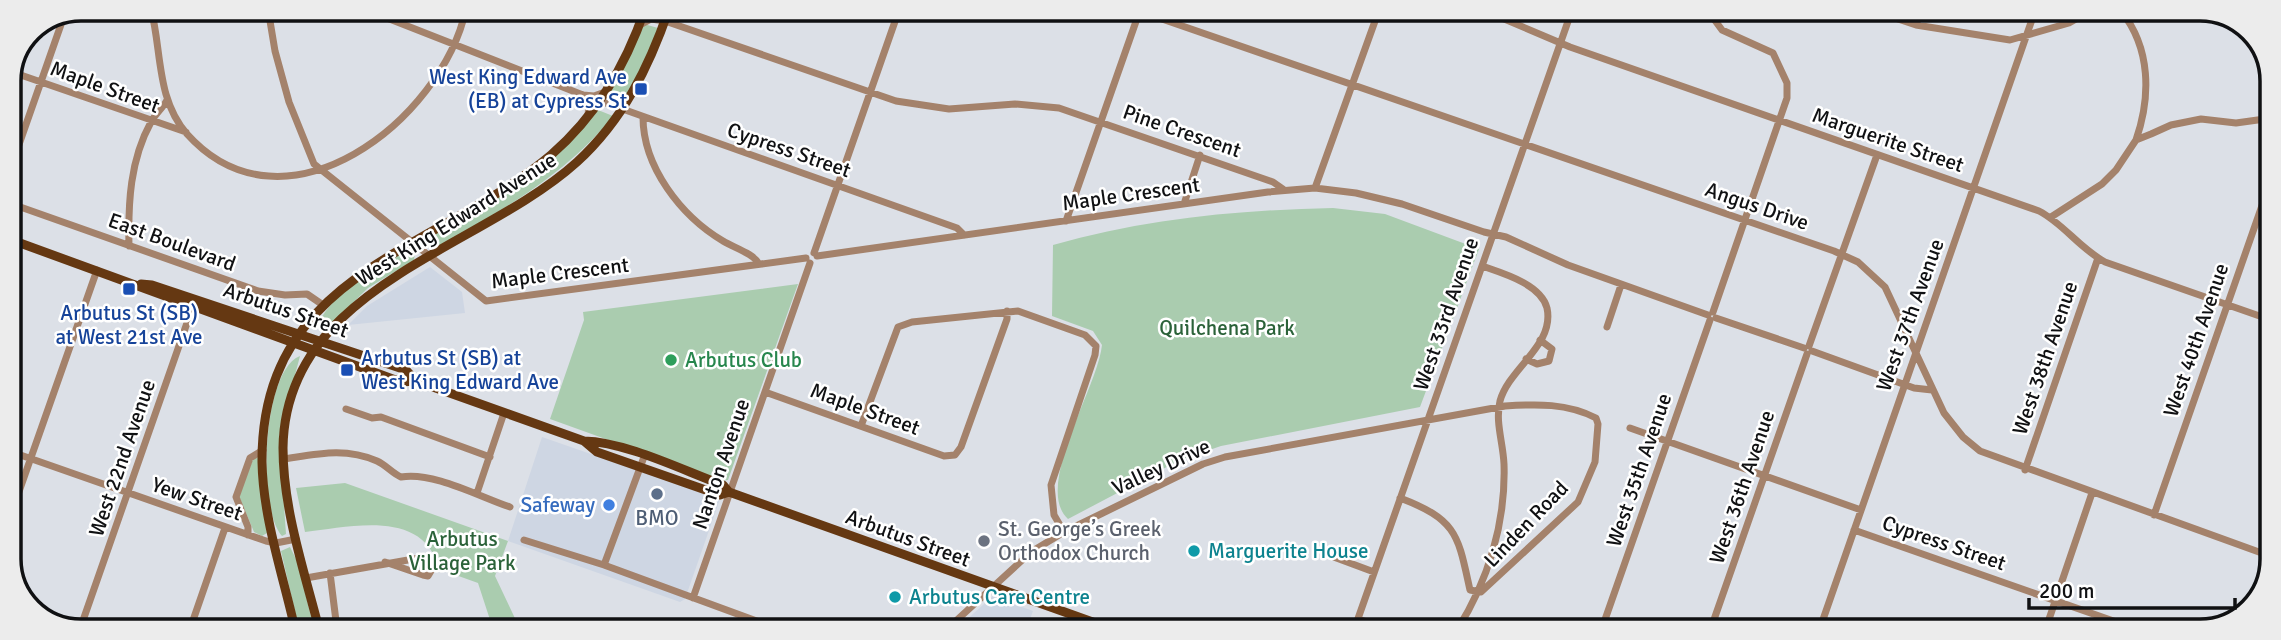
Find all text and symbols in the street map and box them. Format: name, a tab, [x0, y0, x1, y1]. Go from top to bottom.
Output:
street label: Maple Street	[47, 55, 163, 119]
place label: West King Edward Ave (EB) at Cypress St	[429, 64, 627, 114]
marker: West King Edward Ave (EB) at Cypress St	[633, 81, 649, 97]
street label: Pine Crescent	[1120, 99, 1244, 163]
street label: Marguerite Street	[1809, 102, 1967, 178]
street label: Cypress Street	[724, 117, 854, 183]
street label: West King Edward Avenue	[351, 147, 561, 291]
street label: Maple Crescent	[1061, 171, 1201, 217]
street label: Angus Drive	[1702, 176, 1812, 236]
street label: East Boulevard	[105, 207, 239, 277]
street label: West 33rd Avenue	[1408, 234, 1484, 394]
street label: West 37th Avenue	[1870, 235, 1950, 395]
street label: Maple Crescent	[490, 252, 630, 294]
street label: West 40th Avenue	[2158, 260, 2234, 420]
street label: Arbutus Street	[220, 276, 352, 344]
street label: West 38th Avenue	[2007, 278, 2083, 438]
marker: Arbutus St (SB) at West 21st Ave	[121, 281, 137, 297]
place label: Arbutus St (SB) at West 21st Ave	[55, 300, 203, 350]
park label: Quilchena Park	[1159, 315, 1295, 341]
place label: Arbutus St (SB) at West King Edward Ave	[361, 345, 559, 395]
place label: Arbutus Club	[685, 347, 802, 373]
marker: Arbutus Club	[663, 352, 679, 368]
marker: Arbutus St (SB) at West King Edward Ave	[339, 362, 355, 378]
street label: West 22nd Avenue	[83, 376, 161, 540]
street label: Maple Street	[807, 377, 923, 441]
street label: West 35th Avenue	[1601, 390, 1677, 550]
street label: Nanton Avenue	[687, 395, 755, 533]
street label: West 36th Avenue	[1704, 407, 1780, 567]
street label: Valley Drive	[1108, 433, 1214, 501]
street label: Yew Street	[148, 471, 246, 527]
street label: Linden Road	[1478, 475, 1574, 573]
marker: BMO	[649, 486, 665, 502]
place label: Safeway	[520, 492, 595, 518]
marker: Safeway	[601, 497, 617, 513]
street label: Arbutus Street	[842, 503, 974, 573]
place label: BMO	[635, 505, 679, 531]
street label: Cypress Street	[1879, 510, 2009, 576]
place label: St. George’s Greek Orthodox Church	[998, 516, 1162, 566]
park label: Arbutus Village Park	[408, 526, 516, 576]
marker: St. George’s Greek Orthodox Church	[976, 533, 992, 549]
place label: Marguerite House	[1208, 538, 1368, 564]
marker: Marguerite House	[1186, 543, 1202, 559]
scale bar	[2029, 566, 2236, 610]
text: 200 m	[2039, 578, 2094, 604]
place label: Arbutus Care Centre	[909, 584, 1090, 610]
marker: Arbutus Care Centre	[887, 589, 903, 605]

